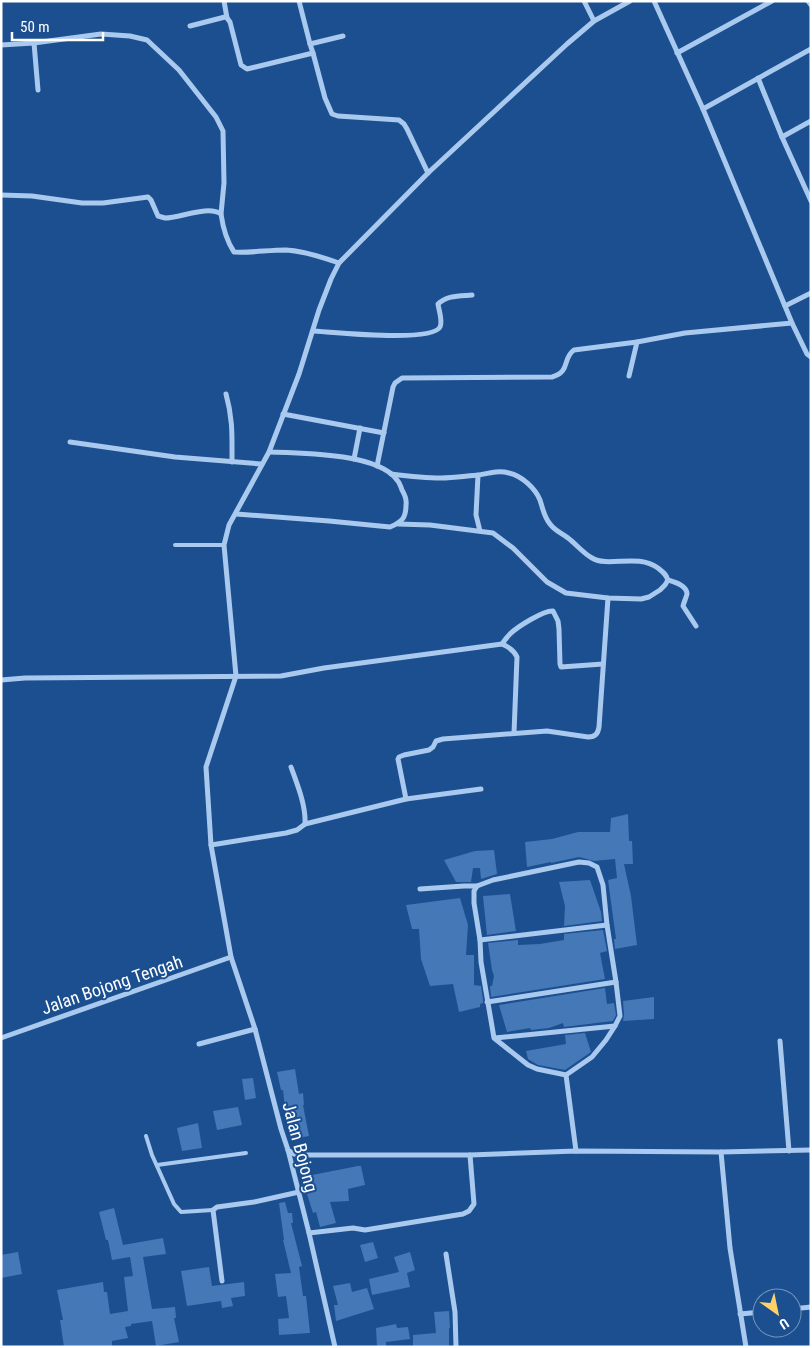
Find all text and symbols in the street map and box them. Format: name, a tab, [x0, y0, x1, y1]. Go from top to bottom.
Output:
scale bar	[12, 10, 104, 42]
text: 50 m	[20, 18, 50, 36]
street label: Jalan Bojong Tengah	[38, 950, 185, 1019]
street label: Jalan Bojong	[278, 1100, 323, 1194]
north arrow	[752, 1288, 802, 1338]
text: U	[776, 1315, 792, 1333]

